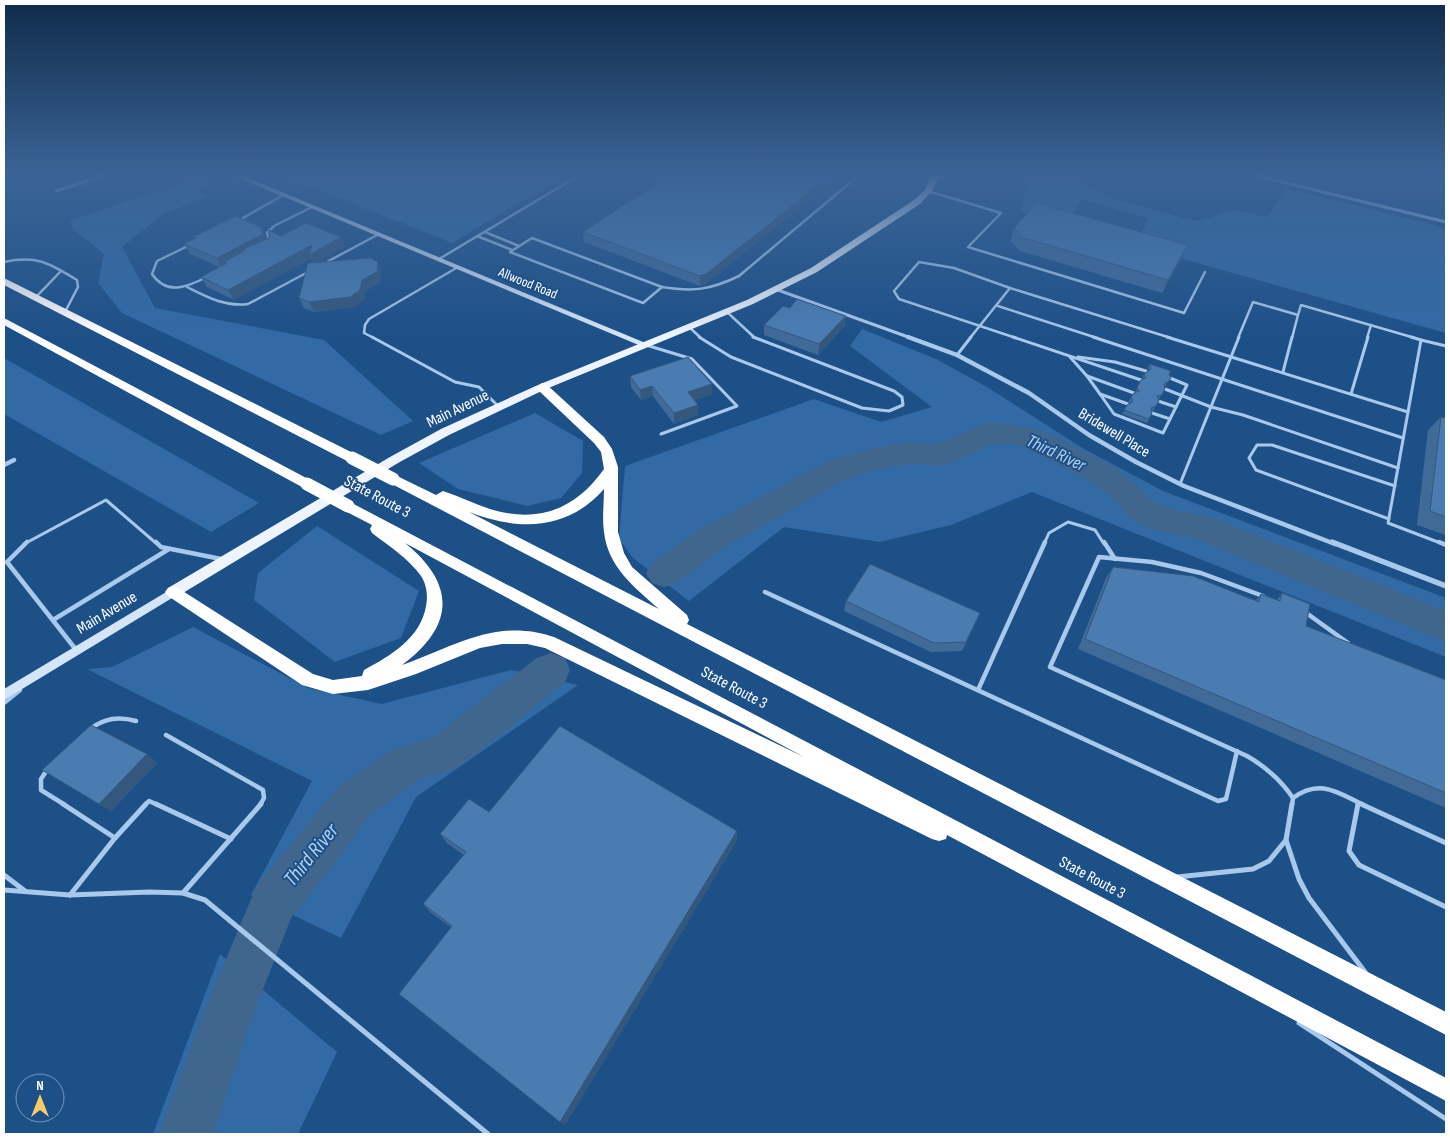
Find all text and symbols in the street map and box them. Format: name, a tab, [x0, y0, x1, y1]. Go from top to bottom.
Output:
street label: Allwood Road	[495, 263, 560, 303]
street label: Main Avenue	[424, 386, 492, 432]
street label: Bridewell Place	[1075, 404, 1153, 462]
water label: Third River	[1023, 430, 1090, 476]
street label: State Route 3	[341, 472, 413, 522]
street label: Main Avenue	[73, 588, 141, 638]
street label: State Route 3	[698, 663, 770, 713]
water label: Third River	[278, 818, 345, 891]
street label: State Route 3	[1056, 853, 1128, 903]
north arrow	[15, 1073, 65, 1123]
text: N	[36, 1077, 44, 1094]

